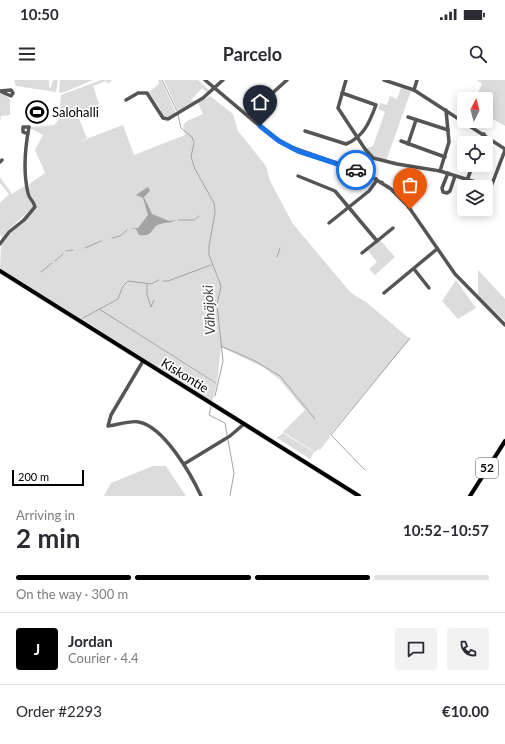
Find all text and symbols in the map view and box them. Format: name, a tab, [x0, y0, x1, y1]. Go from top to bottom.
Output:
text: 10:50	[20, 5, 59, 23]
icon: menu	[16, 43, 38, 65]
text: Parcelo	[223, 43, 282, 65]
icon: search	[467, 43, 489, 65]
pin	[243, 85, 277, 126]
icon: home	[249, 91, 271, 113]
north arrow	[457, 92, 493, 128]
map controls	[457, 92, 493, 216]
sports icon: Salohalli	[24, 99, 50, 125]
place label: Salohalli	[52, 104, 99, 120]
button: locate	[457, 136, 493, 172]
courier	[336, 150, 376, 190]
icon: car	[345, 159, 367, 181]
pin	[393, 168, 427, 209]
icon: bag	[399, 174, 421, 196]
button: layers	[457, 180, 493, 216]
water label: Vähäjoki	[199, 284, 218, 335]
street label: Kiskontie	[158, 354, 212, 396]
road number: 52	[476, 458, 498, 478]
scale bar	[12, 468, 84, 487]
text: 200 m	[18, 470, 49, 483]
text: Arriving in	[16, 507, 75, 523]
text: 10:52–10:57	[403, 521, 489, 539]
text: 2 min	[16, 522, 80, 554]
text: On the way · 300 m	[16, 586, 128, 602]
button: chat	[395, 628, 437, 670]
button: phone	[447, 628, 489, 670]
text: Jordan	[68, 632, 113, 650]
text: J	[34, 640, 40, 658]
text: Courier · 4.4	[68, 650, 139, 666]
text: Order #2293	[16, 702, 102, 720]
text: €10.00	[442, 702, 489, 720]

